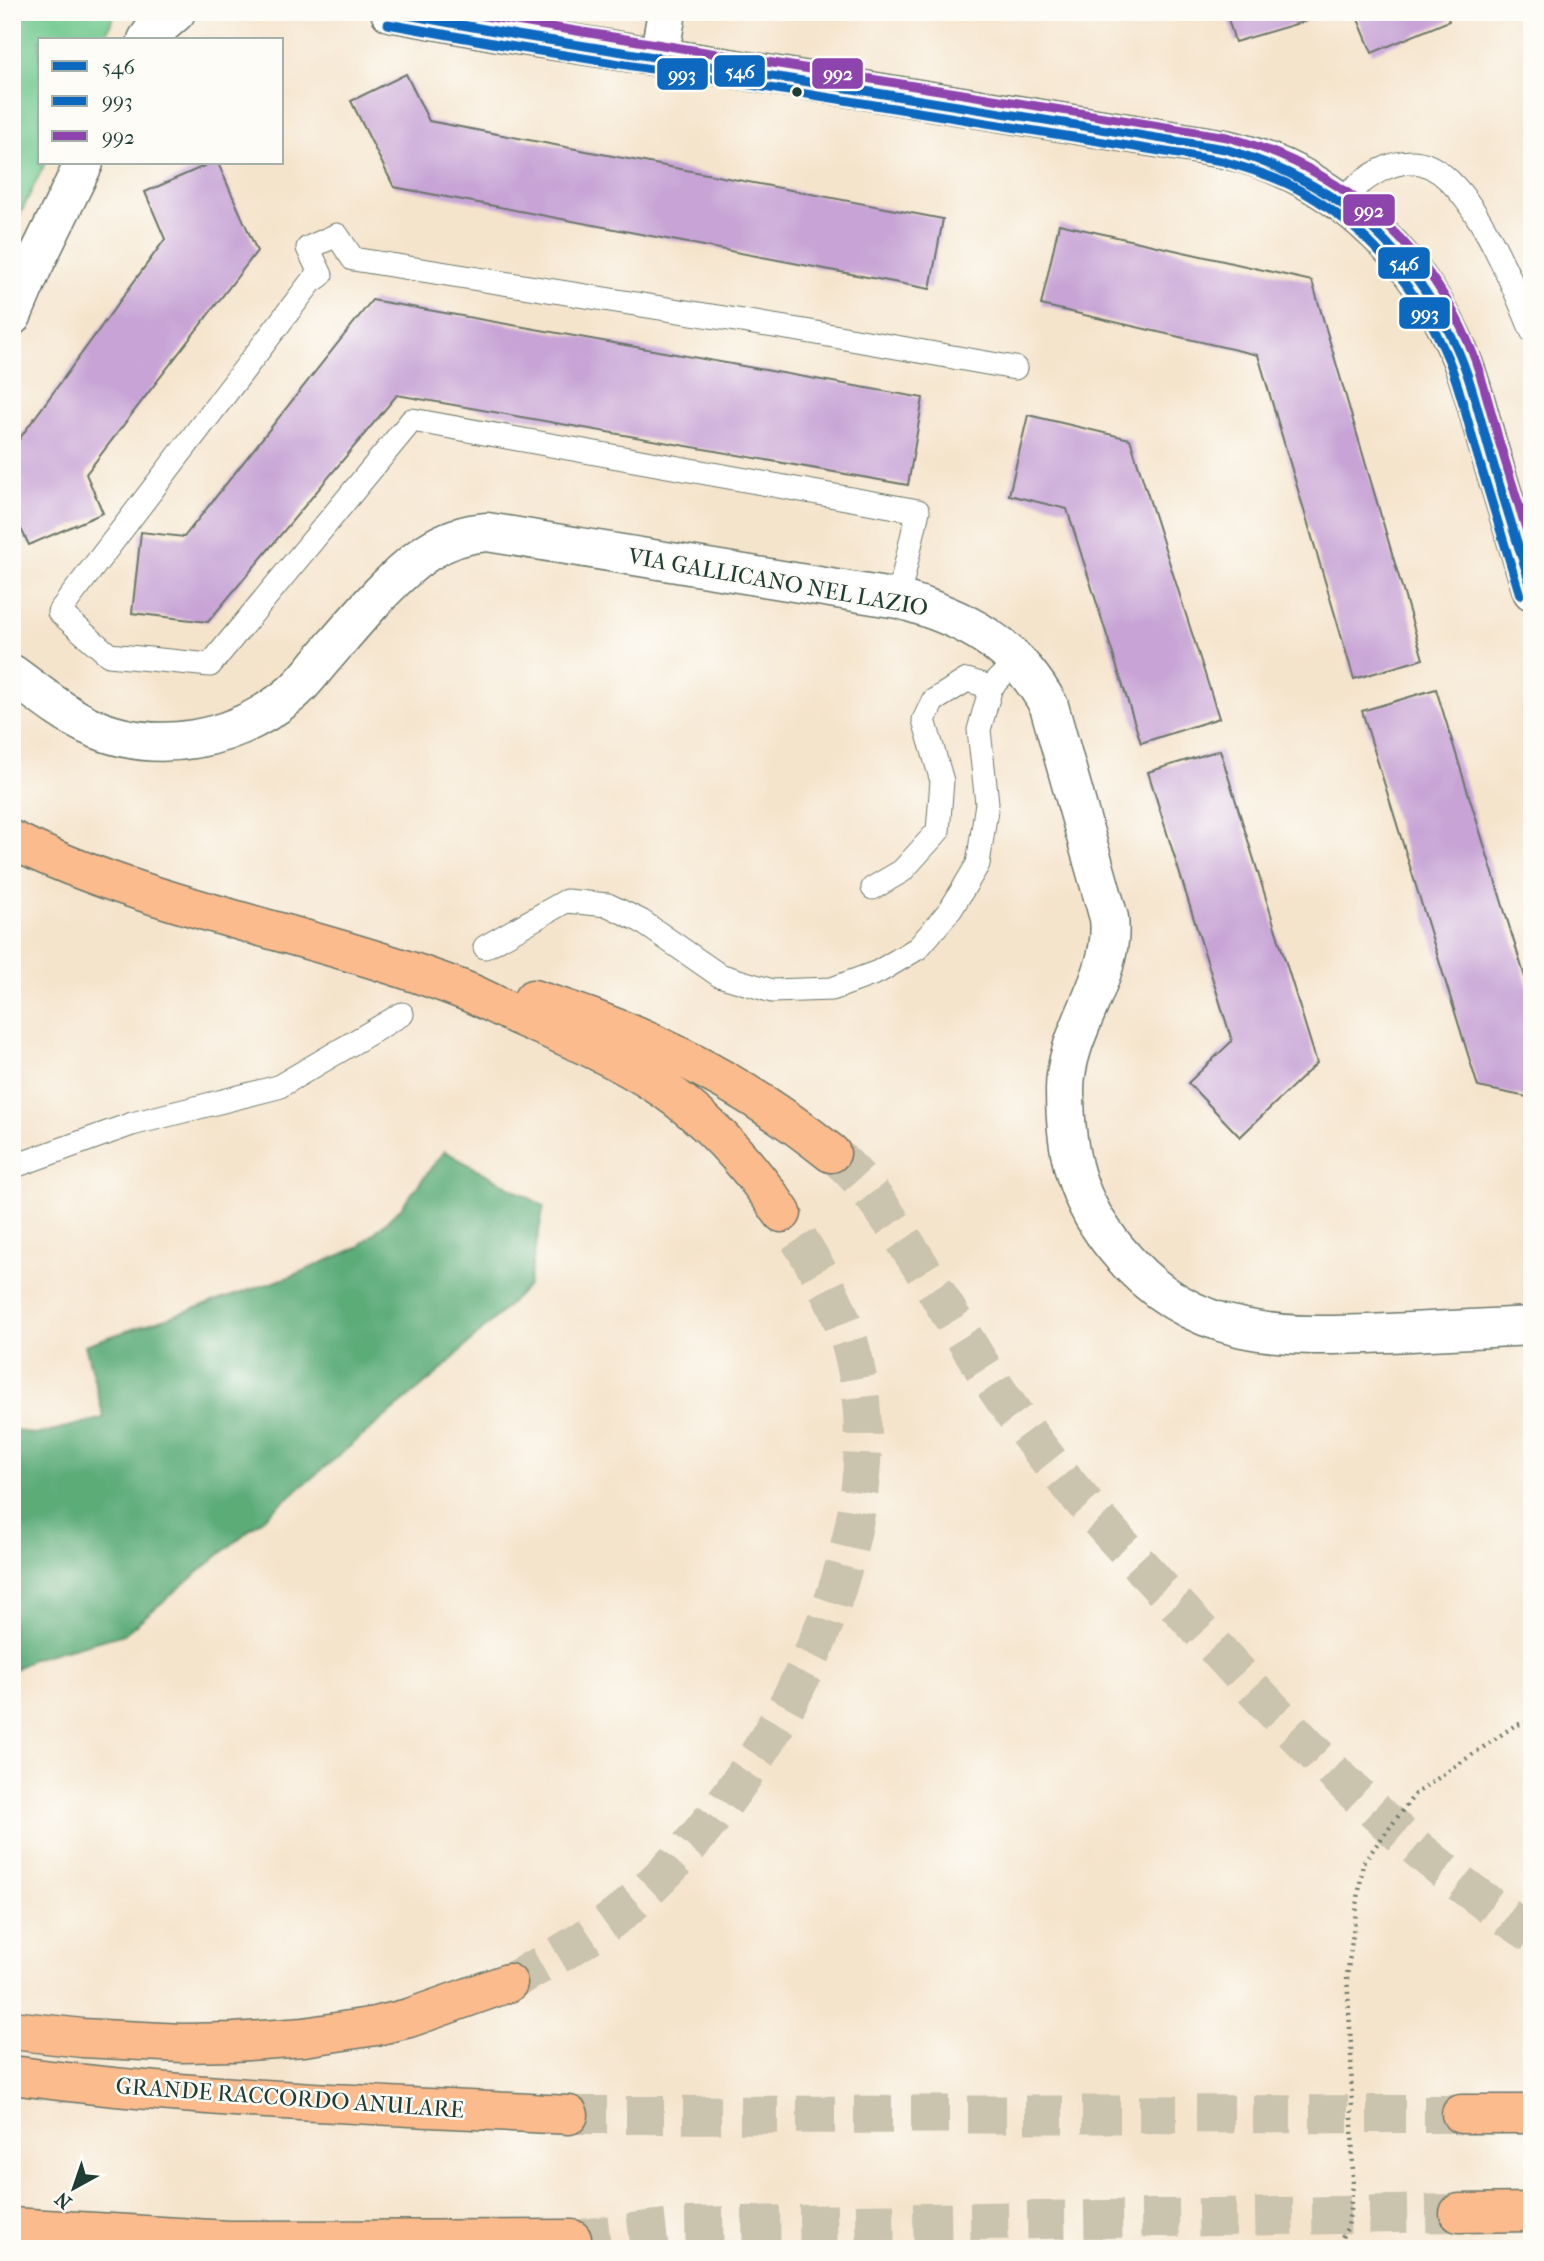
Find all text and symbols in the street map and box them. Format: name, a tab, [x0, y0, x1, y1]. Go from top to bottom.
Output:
legend	[38, 38, 284, 164]
line badge: 546	[713, 54, 766, 88]
text: 546	[102, 55, 135, 79]
line badge: 993	[656, 57, 709, 91]
line badge: 992	[811, 57, 864, 90]
text: 546	[725, 61, 756, 83]
text: 992	[822, 63, 853, 85]
text: 993	[667, 64, 696, 86]
unlabelled marker	[790, 85, 804, 99]
text: 993	[102, 89, 133, 113]
text: 992	[102, 125, 135, 149]
line badge: 992	[1342, 193, 1396, 227]
text: 992	[1353, 200, 1384, 222]
line badge: 546	[1377, 246, 1431, 280]
text: 546	[1389, 253, 1420, 275]
line badge: 993	[1398, 296, 1451, 330]
text: 993	[1410, 303, 1439, 325]
street label: VIA GALLICANO NEL LAZIO	[625, 542, 930, 622]
street label: GRANDE RACCORDO ANULARE	[115, 2072, 465, 2124]
north arrow	[38, 2152, 108, 2222]
text: N	[51, 2187, 76, 2213]

